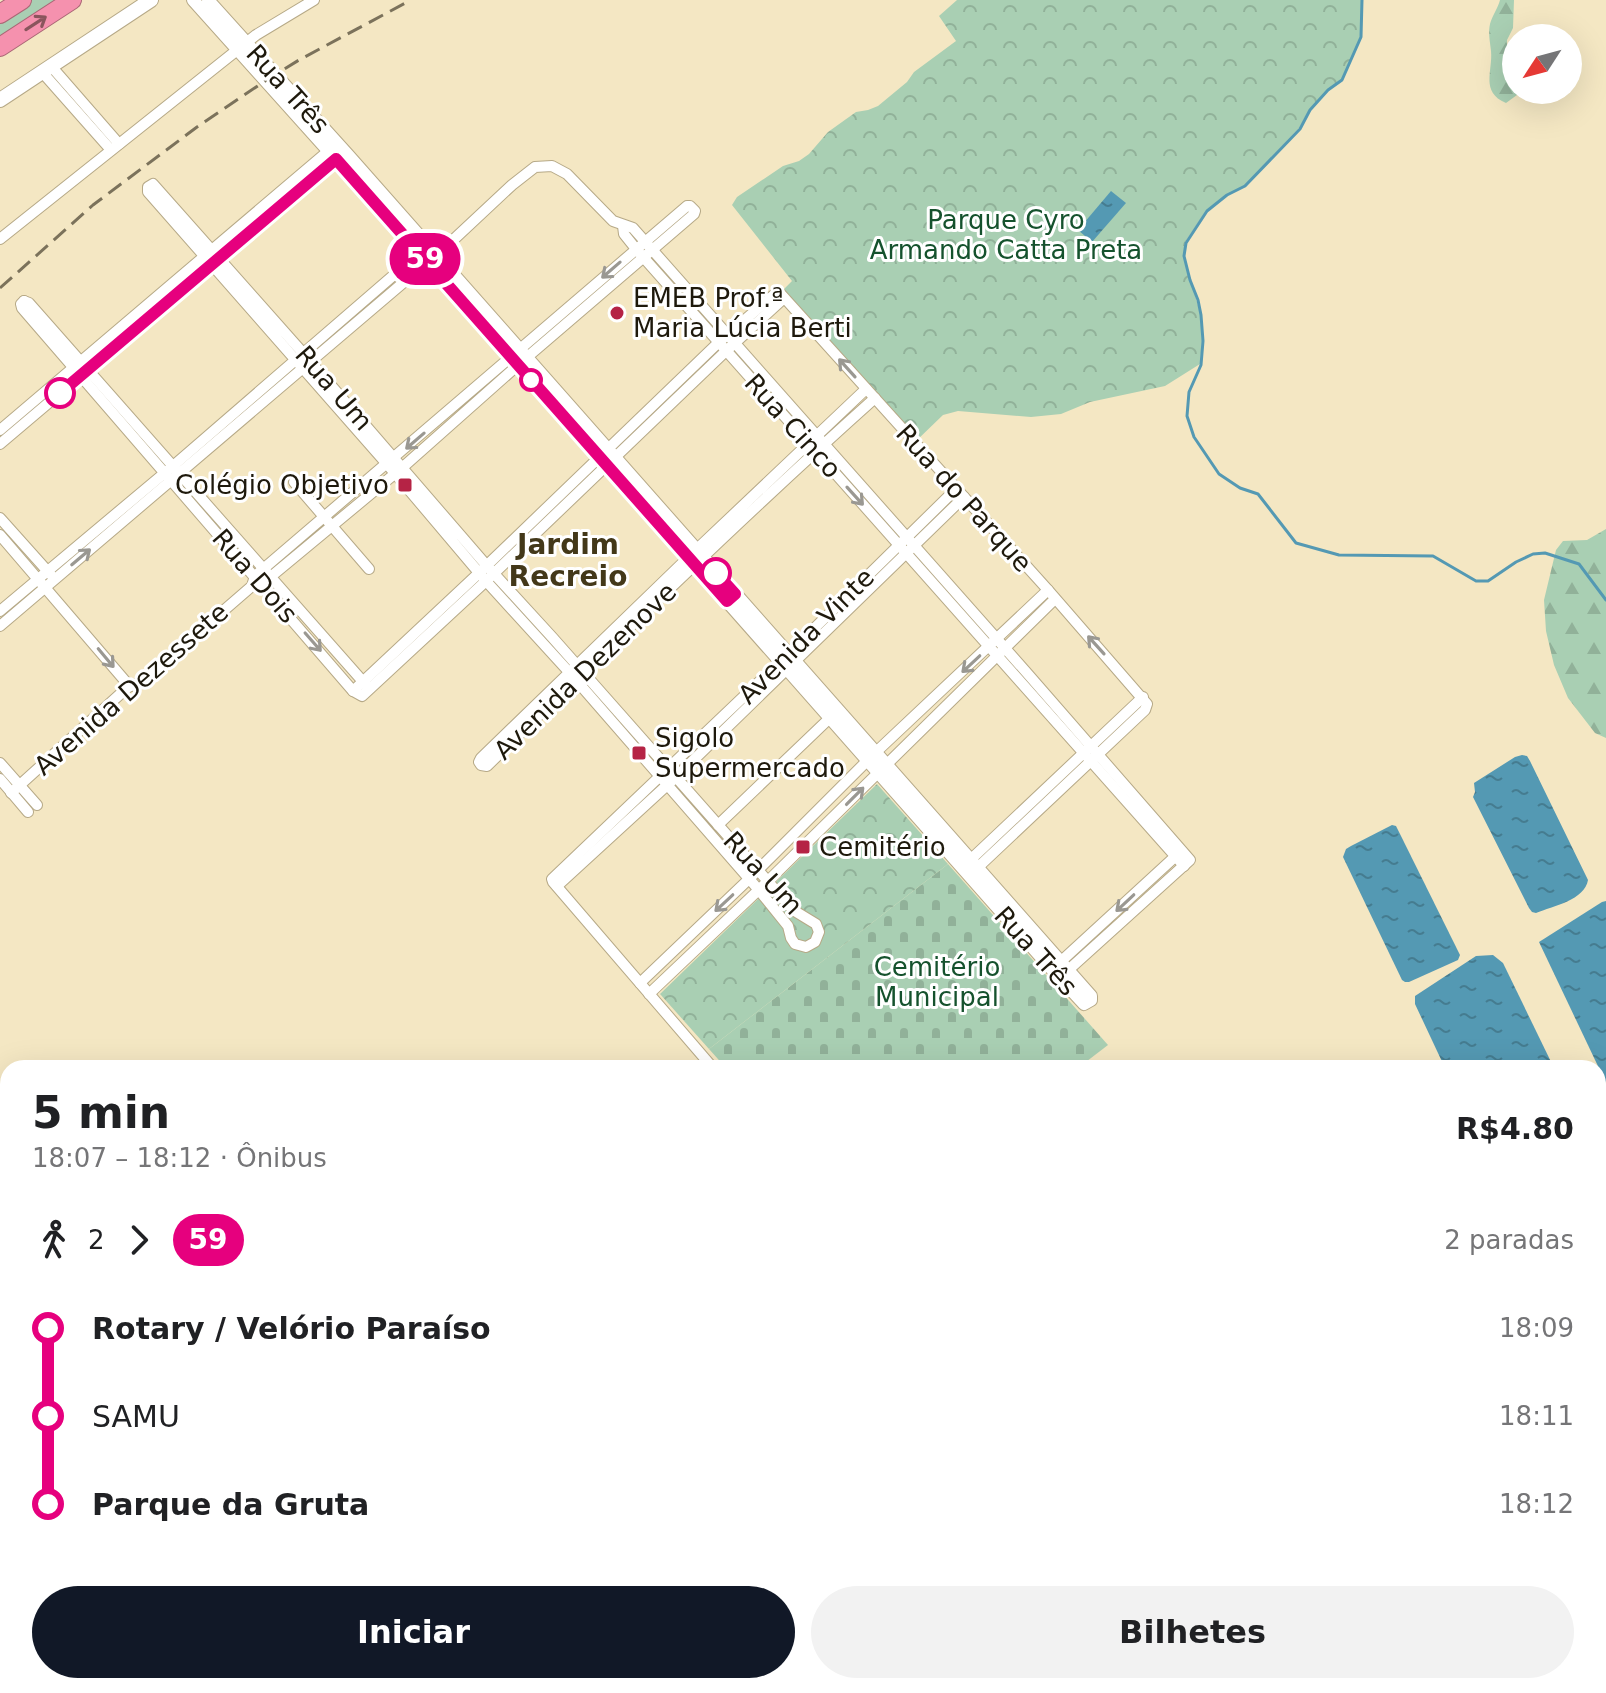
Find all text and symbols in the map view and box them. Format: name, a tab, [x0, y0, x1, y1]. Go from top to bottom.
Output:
one-way arrow	[24, 15, 47, 31]
north arrow	[1502, 24, 1582, 104]
map controls	[1502, 24, 1582, 104]
street label: Rua Três	[240, 38, 336, 140]
park label: Parque Cyro Armando Catta Preta	[870, 205, 1142, 265]
line badge: 59	[389, 233, 461, 285]
text: 59	[406, 242, 444, 275]
one-way arrow	[601, 261, 622, 279]
place label: EMEB Prof.ª Maria Lúcia Berti	[633, 283, 852, 343]
marker: EMEB Prof.ª Maria Lúcia Berti	[608, 304, 626, 322]
street label: Rua Um	[289, 340, 379, 436]
one-way arrow	[839, 358, 857, 378]
street label: Rua Cinco	[738, 368, 848, 484]
unlabelled marker	[520, 369, 542, 391]
unlabelled marker	[45, 378, 75, 408]
street label: Rua do Parque	[890, 418, 1038, 578]
one-way arrow	[405, 432, 425, 450]
place label: Colégio Objetivo	[175, 470, 389, 500]
marker: Colégio Objetivo	[396, 476, 414, 494]
one-way arrow	[845, 485, 864, 506]
street label: Rua Dois	[206, 523, 304, 629]
district label: Jardim Recreio	[509, 528, 627, 593]
one-way arrow	[70, 548, 91, 566]
unlabelled marker	[701, 558, 731, 588]
street label: Avenida Vinte	[732, 562, 880, 710]
street label: Avenida Dezenove	[488, 576, 682, 766]
street label: Avenida Dezessete	[28, 597, 234, 781]
one-way arrow	[304, 632, 322, 652]
one-way arrow	[1087, 635, 1105, 655]
one-way arrow	[97, 647, 115, 667]
one-way arrow	[961, 654, 981, 673]
place label: Sigolo Supermercado	[655, 723, 845, 783]
marker: Sigolo Supermercado	[630, 744, 648, 762]
one-way arrow	[845, 786, 864, 806]
street label: Rua Um	[717, 825, 809, 921]
place label: Cemitério	[819, 832, 946, 862]
marker: Cemitério	[794, 838, 812, 856]
one-way arrow	[715, 893, 734, 912]
one-way arrow	[1115, 893, 1135, 912]
street label: Rua Três	[988, 900, 1084, 1002]
park label: Cemitério Municipal	[874, 952, 1000, 1012]
text: 5 min	[32, 1087, 170, 1138]
text: R$4.80	[1456, 1111, 1574, 1146]
text: 18:07 – 18:12 · Ônibus	[32, 1143, 327, 1173]
icon: walk	[32, 1218, 76, 1262]
icon: forward	[117, 1218, 161, 1262]
text: 59	[189, 1223, 228, 1256]
text: 2	[88, 1225, 105, 1255]
text: 2 paradas	[1444, 1225, 1574, 1255]
text: Rotary / Velório Paraíso	[92, 1311, 491, 1346]
text: 18:09	[1499, 1313, 1574, 1343]
text: SAMU	[92, 1399, 180, 1434]
text: 18:11	[1499, 1401, 1574, 1431]
text: Parque da Gruta	[92, 1487, 369, 1522]
text: 18:12	[1499, 1489, 1574, 1519]
button: Iniciar	[32, 1586, 795, 1678]
button: Bilhetes	[811, 1586, 1574, 1678]

